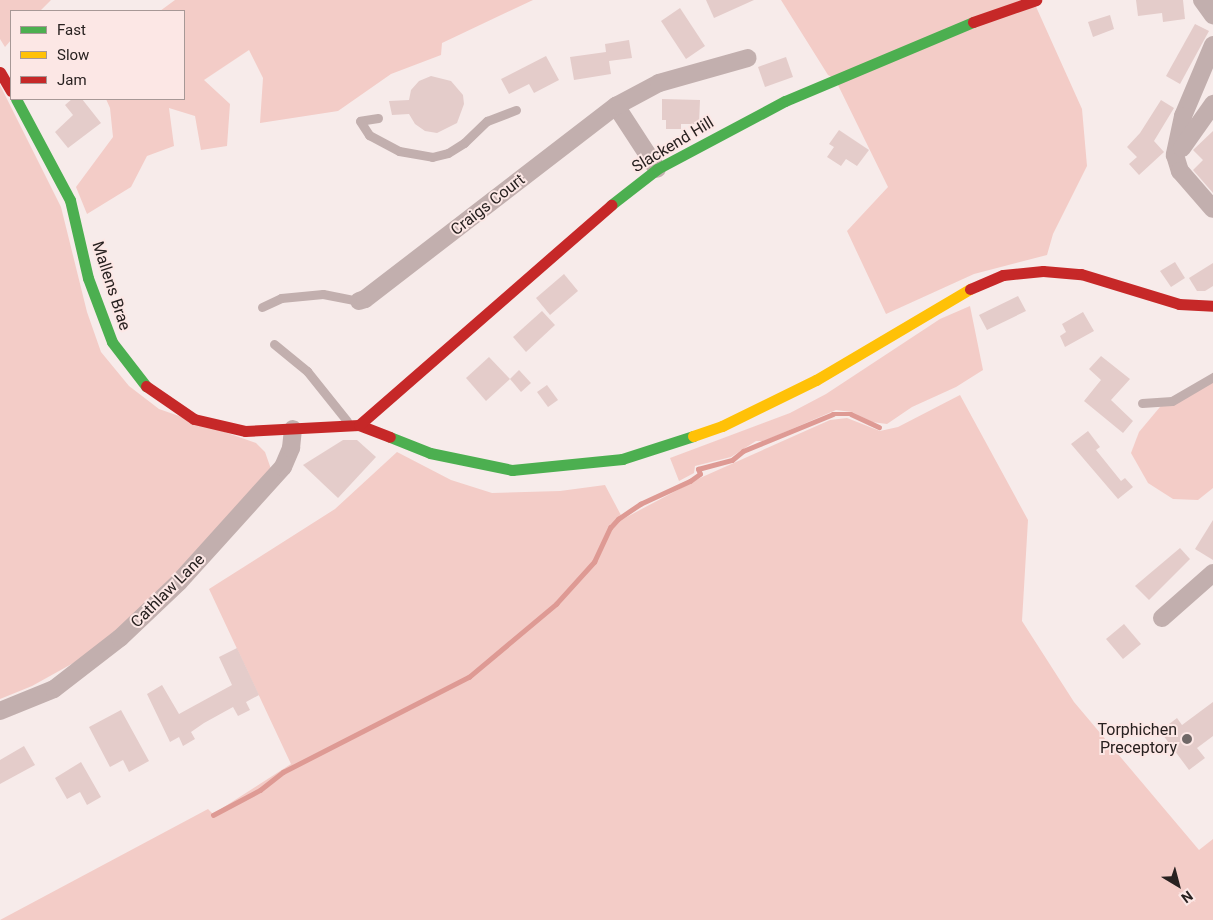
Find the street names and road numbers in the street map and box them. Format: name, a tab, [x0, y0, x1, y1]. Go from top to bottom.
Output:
street label: Slackend Hill	[629, 113, 717, 177]
street label: Craigs Court	[447, 170, 529, 240]
street label: Mallens Brae	[88, 239, 134, 333]
street label: Cathlaw Lane	[127, 550, 209, 632]

